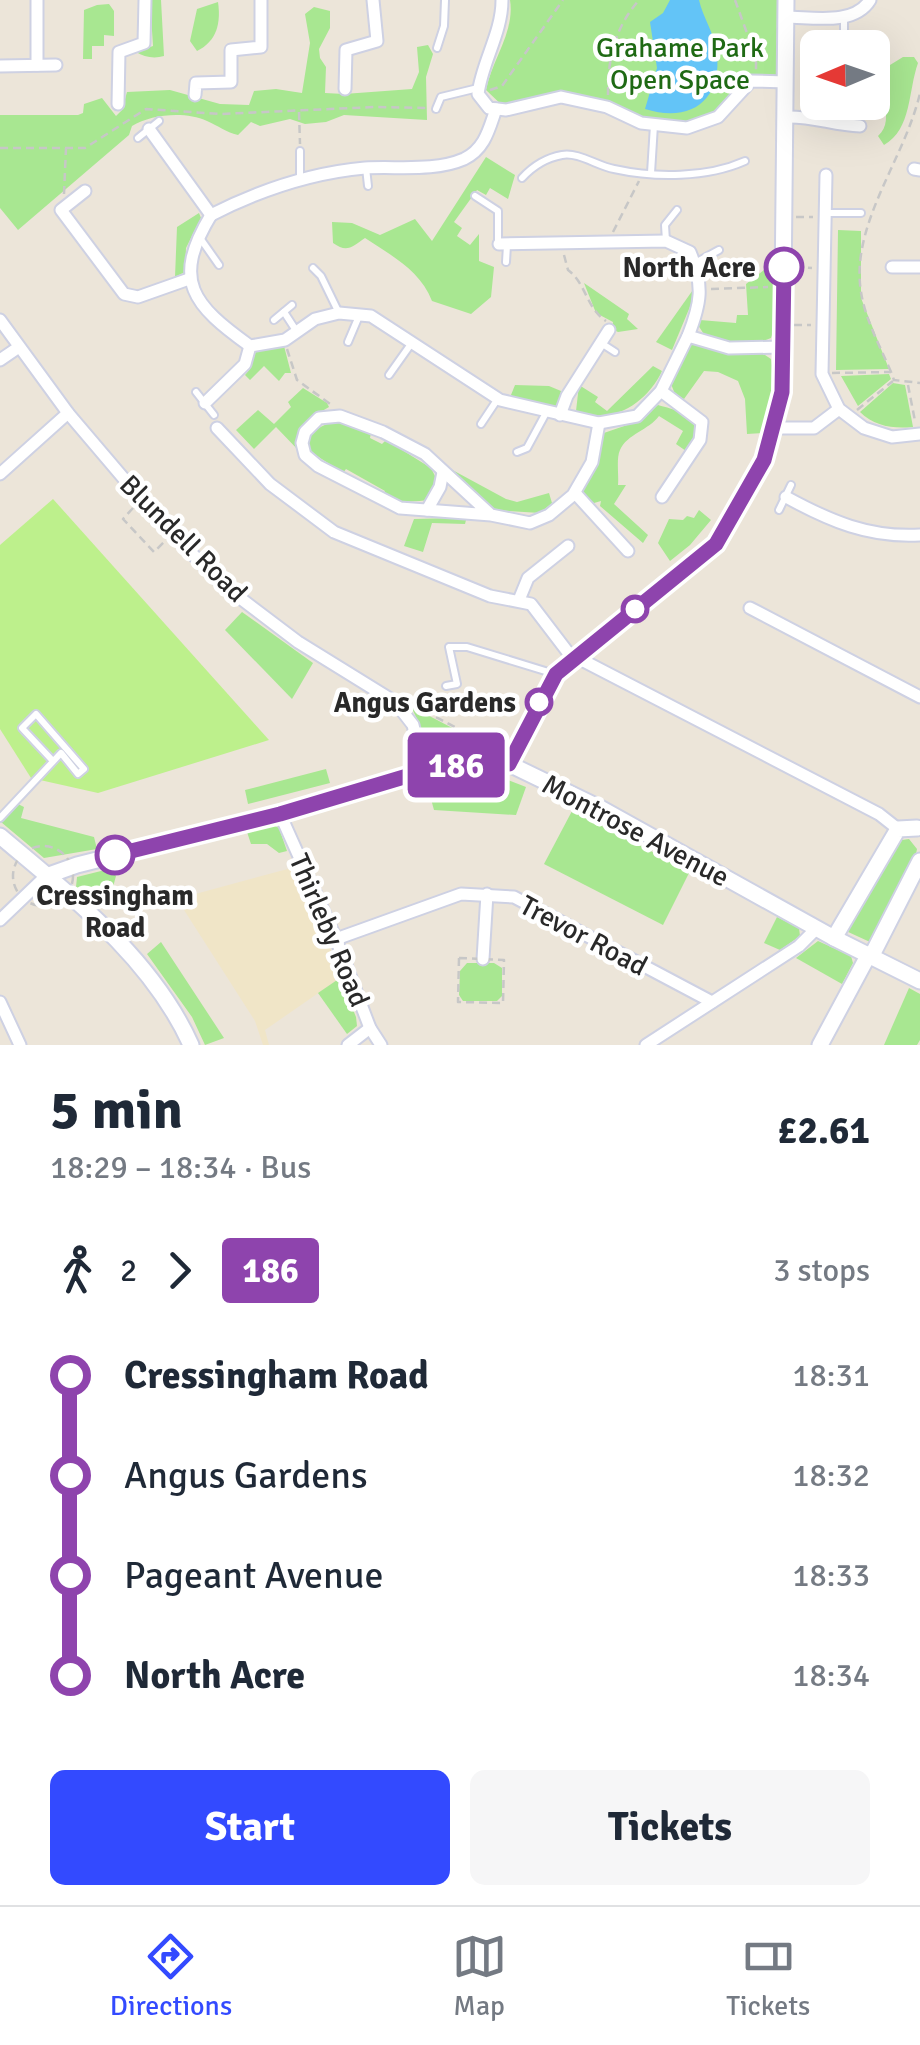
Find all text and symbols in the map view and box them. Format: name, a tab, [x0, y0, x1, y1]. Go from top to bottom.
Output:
north arrow	[800, 30, 890, 120]
map controls	[800, 30, 890, 120]
park label: Grahame Park Open Space	[596, 31, 764, 97]
marker: North Acre	[765, 248, 803, 286]
place label: North Acre	[622, 251, 756, 285]
street label: Blundell Road	[112, 468, 254, 610]
unlabelled marker	[622, 596, 648, 622]
place label: Angus Gardens	[334, 686, 516, 720]
marker: Angus Gardens	[526, 689, 552, 715]
line badge: 186	[398, 732, 514, 798]
text: 186	[428, 744, 484, 787]
street label: Montrose Avenue	[536, 767, 735, 894]
marker: Cressingham Road	[96, 836, 134, 874]
street label: Thirleby Road	[282, 849, 377, 1012]
place label: Cressingham Road	[36, 879, 194, 945]
street label: Trevor Road	[514, 888, 653, 984]
text: 5 min	[50, 1076, 183, 1144]
text: £2.61	[777, 1107, 870, 1154]
text: 18:29 – 18:34 · Bus	[50, 1148, 311, 1187]
icon: walk	[50, 1243, 105, 1298]
icon: forward	[152, 1243, 207, 1298]
text: 186	[242, 1249, 299, 1292]
text: 2	[120, 1251, 137, 1290]
text: 3 stops	[773, 1251, 870, 1290]
text: Cressingham Road	[124, 1352, 429, 1399]
text: 18:31	[792, 1356, 870, 1395]
text: Angus Gardens	[124, 1452, 368, 1499]
text: 18:32	[792, 1456, 870, 1495]
text: Pageant Avenue	[124, 1552, 383, 1599]
text: 18:33	[792, 1556, 870, 1595]
text: North Acre	[124, 1652, 305, 1699]
text: 18:34	[792, 1656, 870, 1695]
button: Start	[50, 1770, 450, 1885]
button: Tickets	[470, 1770, 870, 1885]
tab: Directions	[110, 1929, 232, 2023]
tab: Map	[452, 1929, 507, 2023]
tab: Tickets	[726, 1929, 810, 2023]

